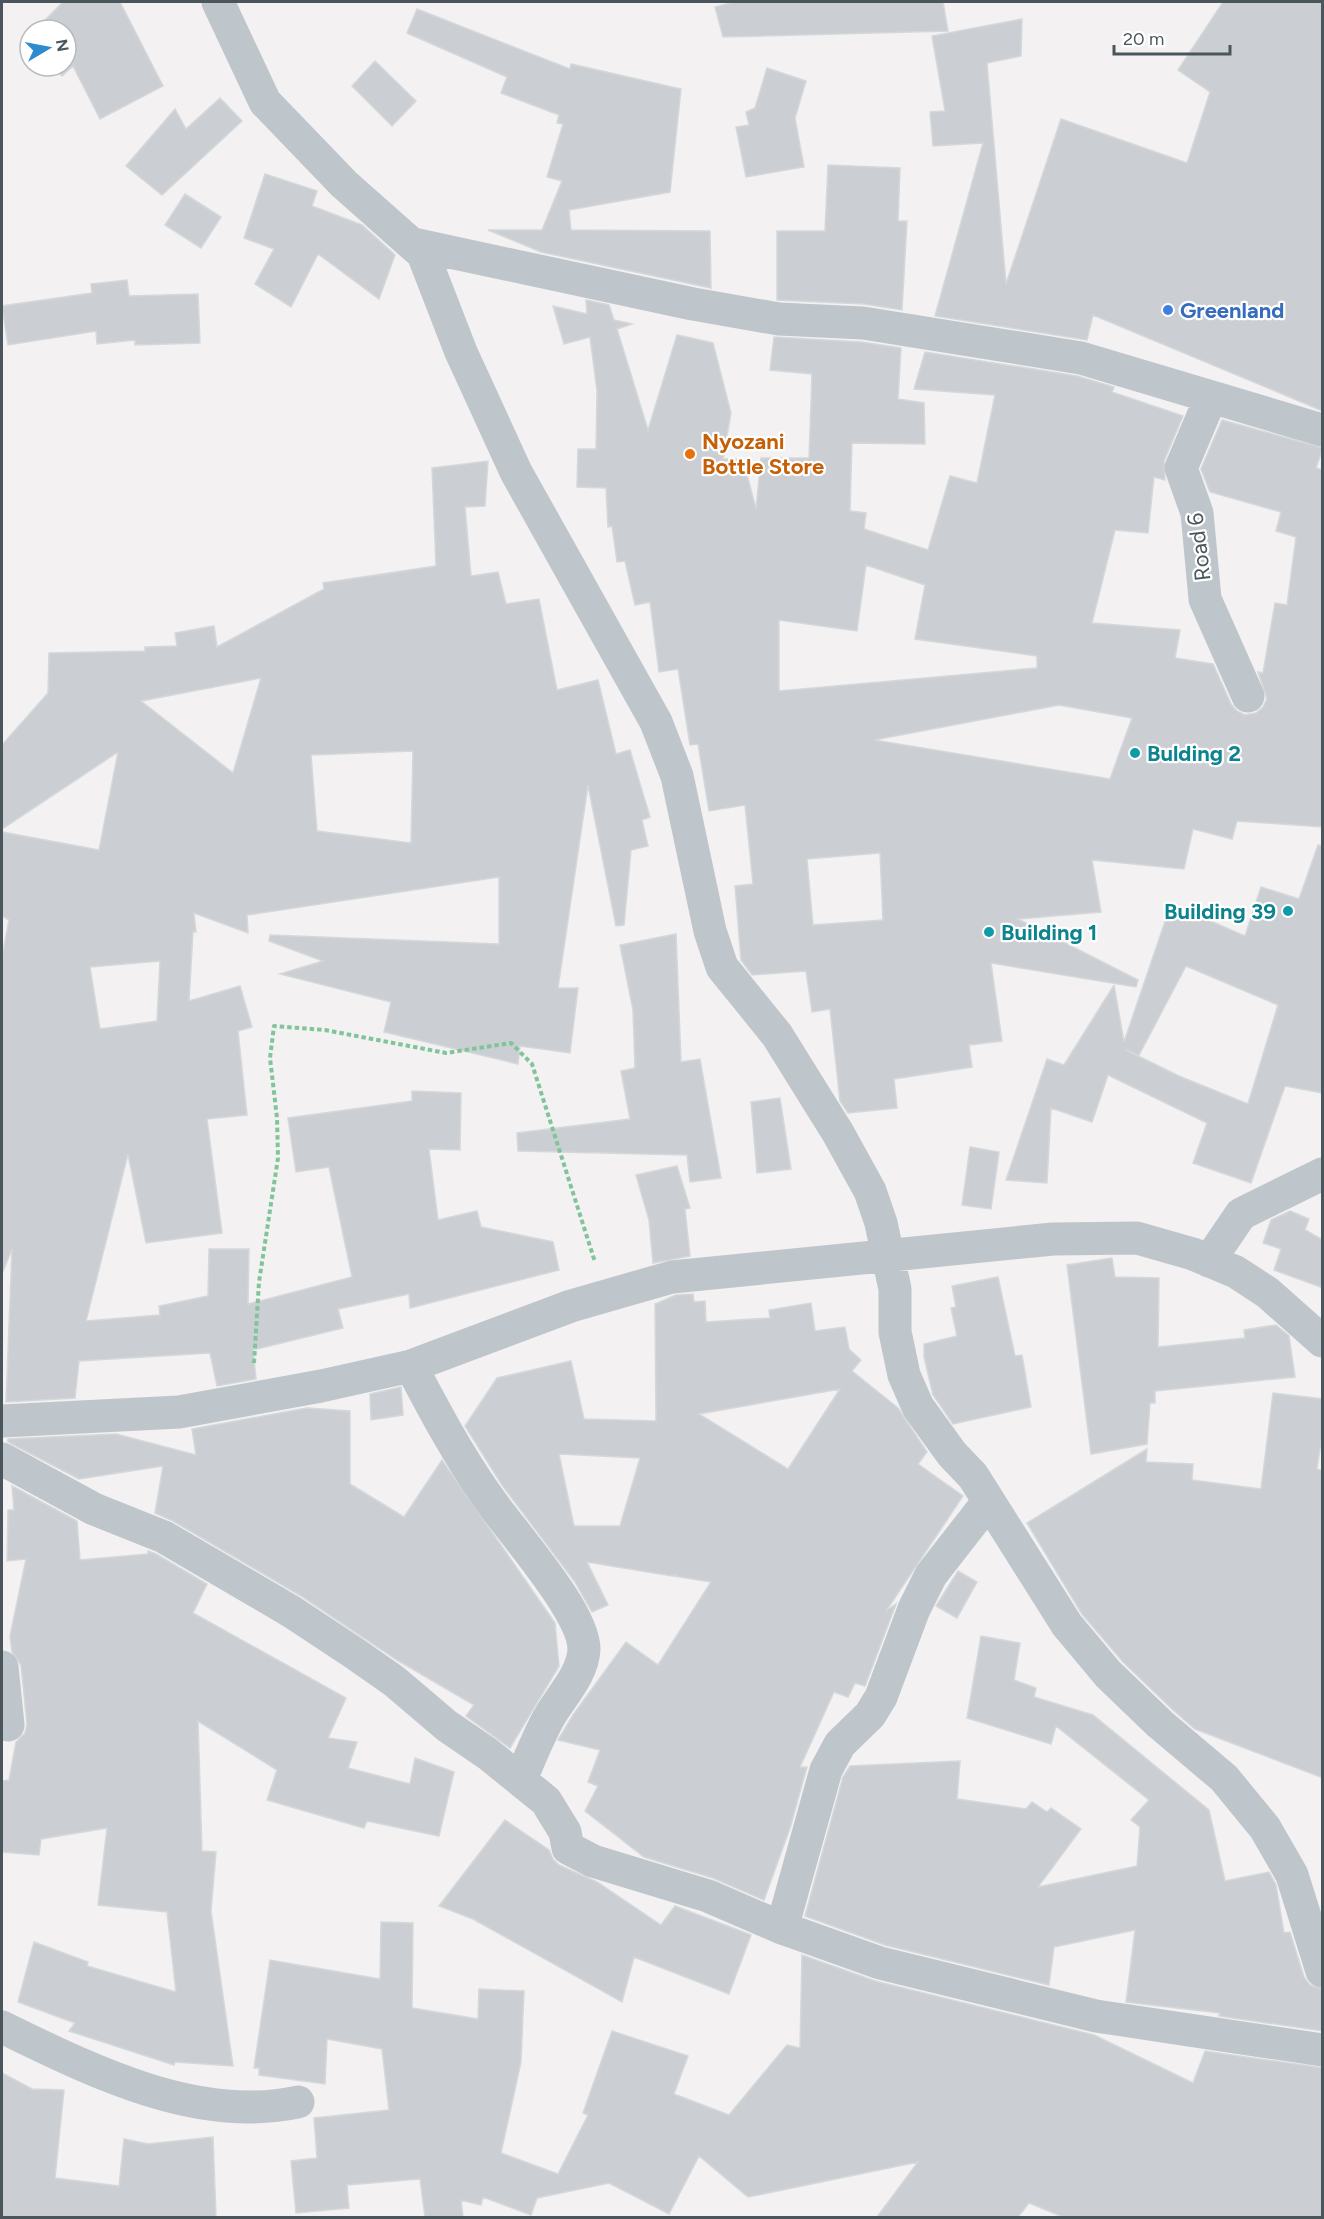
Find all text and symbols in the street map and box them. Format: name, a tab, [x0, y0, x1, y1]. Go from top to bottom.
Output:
north arrow	[18, 18, 78, 78]
scale bar	[1114, 18, 1230, 56]
text: 20 m	[1123, 28, 1164, 50]
text: N	[52, 38, 73, 53]
place label: Greenland	[1180, 297, 1284, 324]
marker: Greenland	[1161, 303, 1175, 317]
place label: Nyozani Bottle Store	[702, 428, 824, 480]
marker: Nyozani Bottle Store	[683, 447, 697, 461]
street label: Road 6	[1181, 511, 1217, 583]
place label: Bulding 2	[1147, 740, 1241, 767]
marker: Bulding 2	[1128, 746, 1142, 760]
place label: Building 39	[1164, 898, 1276, 925]
marker: Building 39	[1281, 904, 1295, 918]
place label: Building 1	[1001, 919, 1097, 946]
marker: Building 1	[982, 925, 996, 939]

